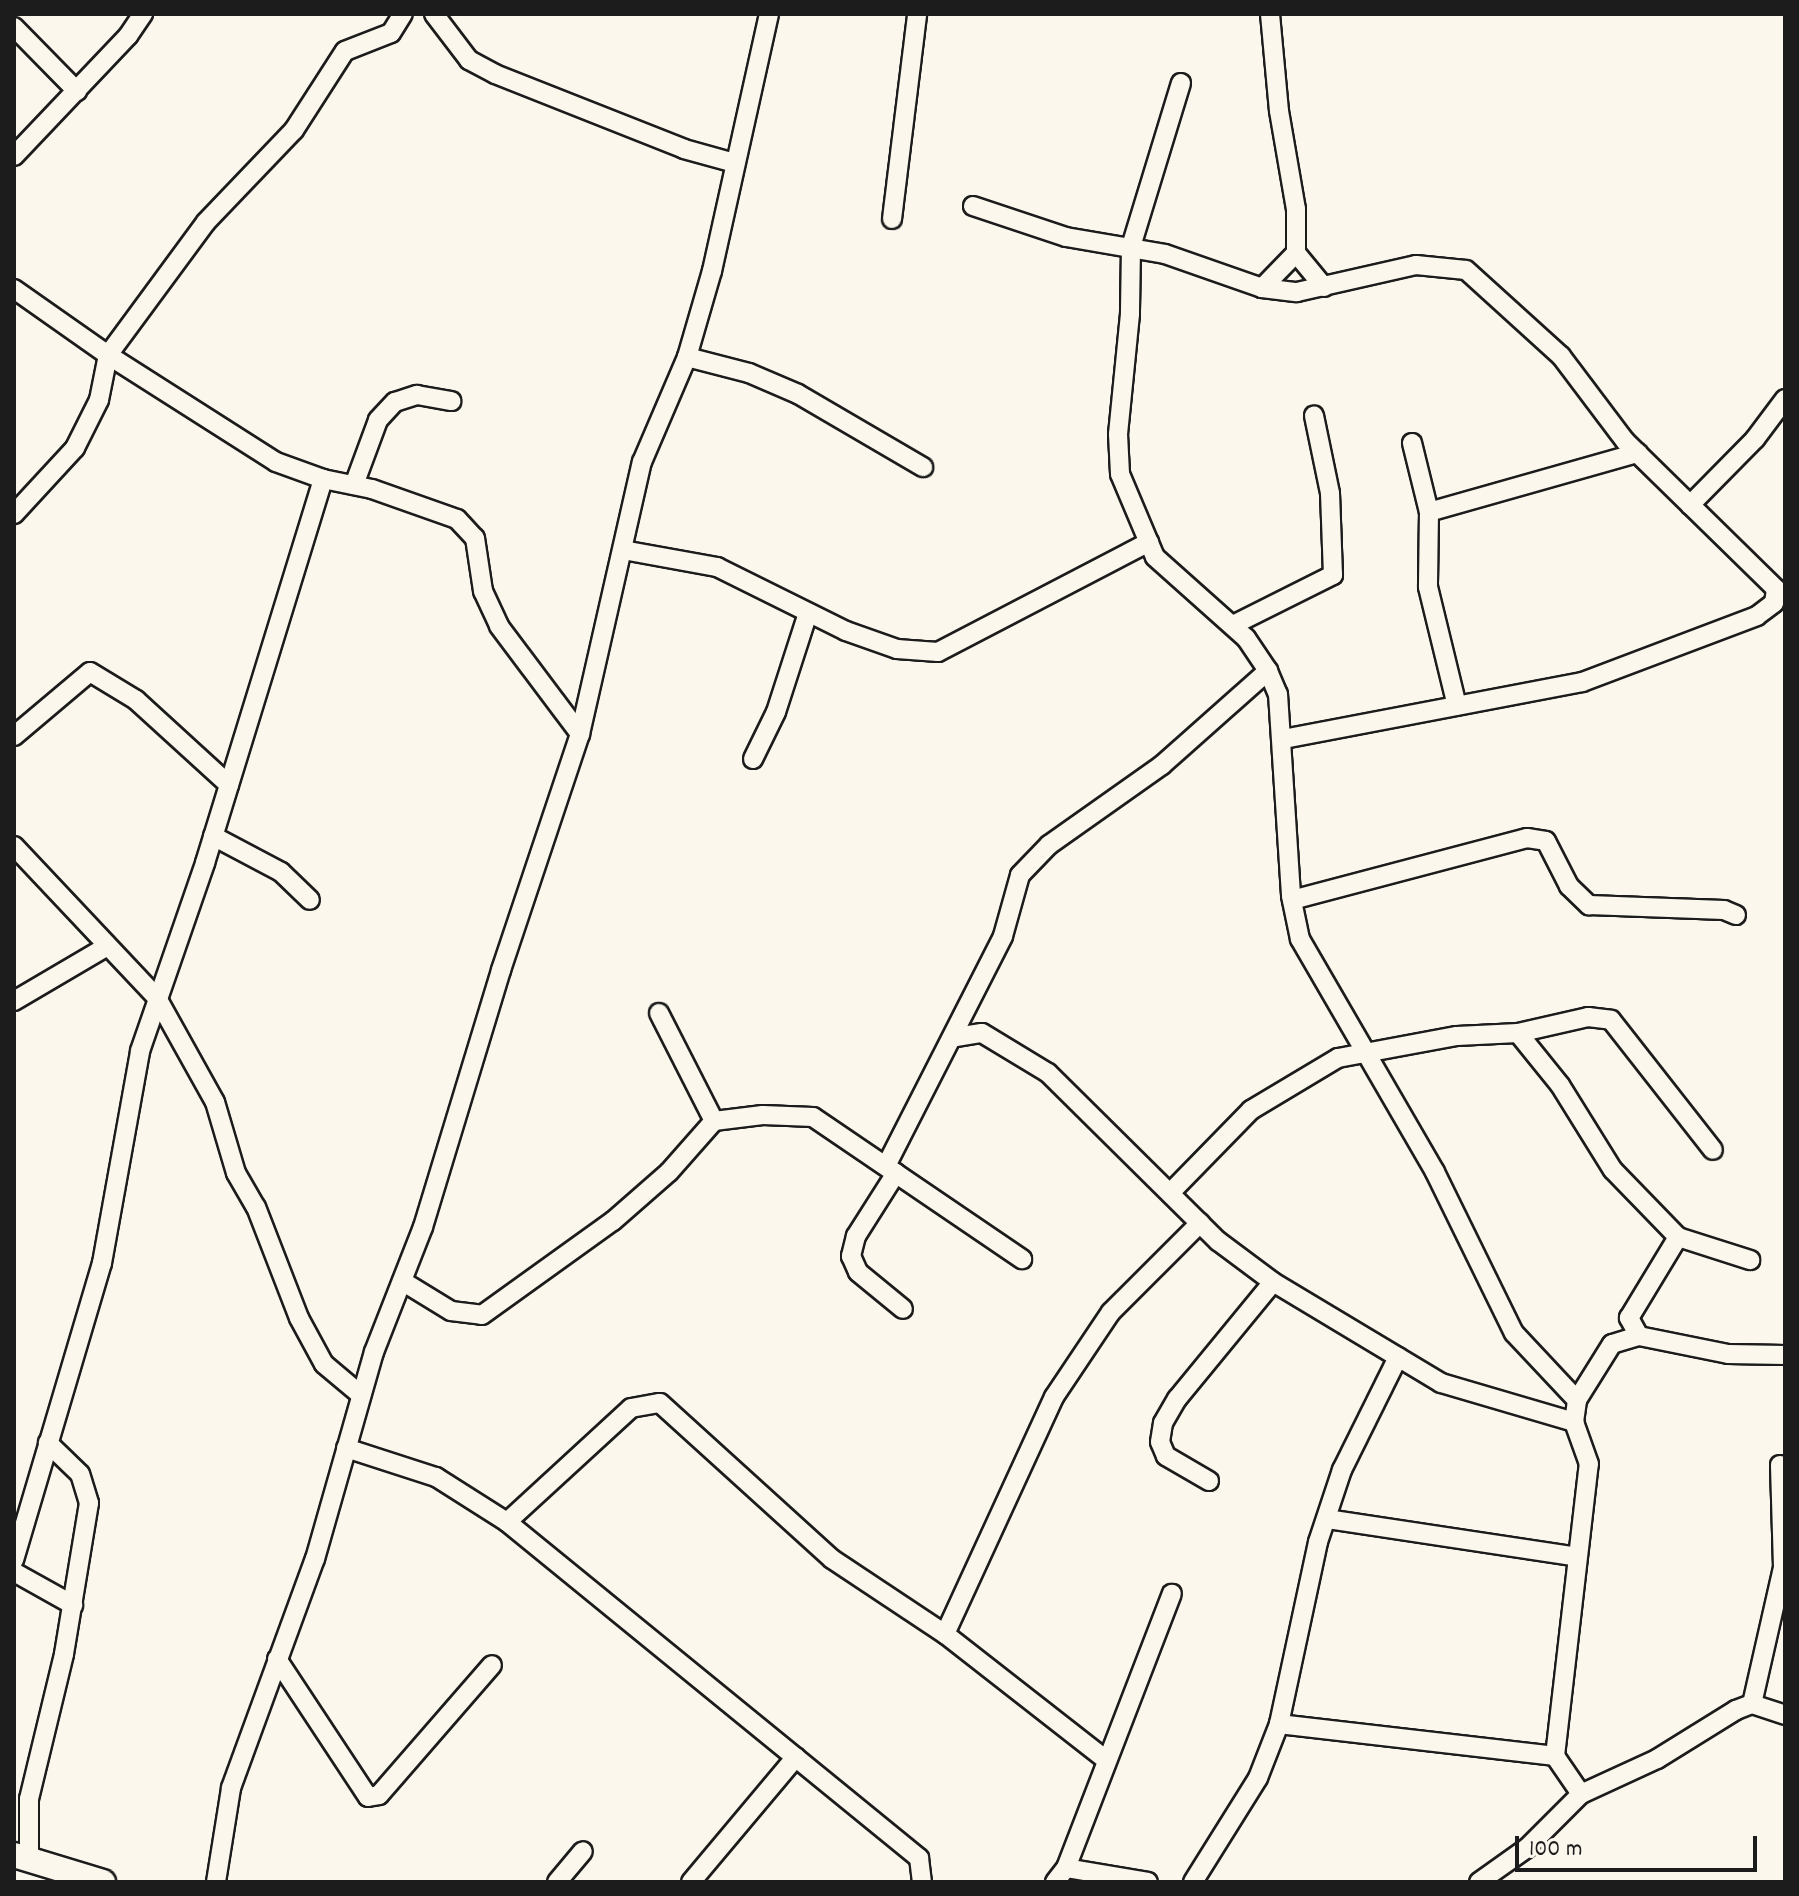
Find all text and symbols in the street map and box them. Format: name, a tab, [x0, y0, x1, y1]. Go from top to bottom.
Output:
scale bar	[1519, 1820, 1761, 1870]
text: 100 m	[1529, 1833, 1582, 1867]

